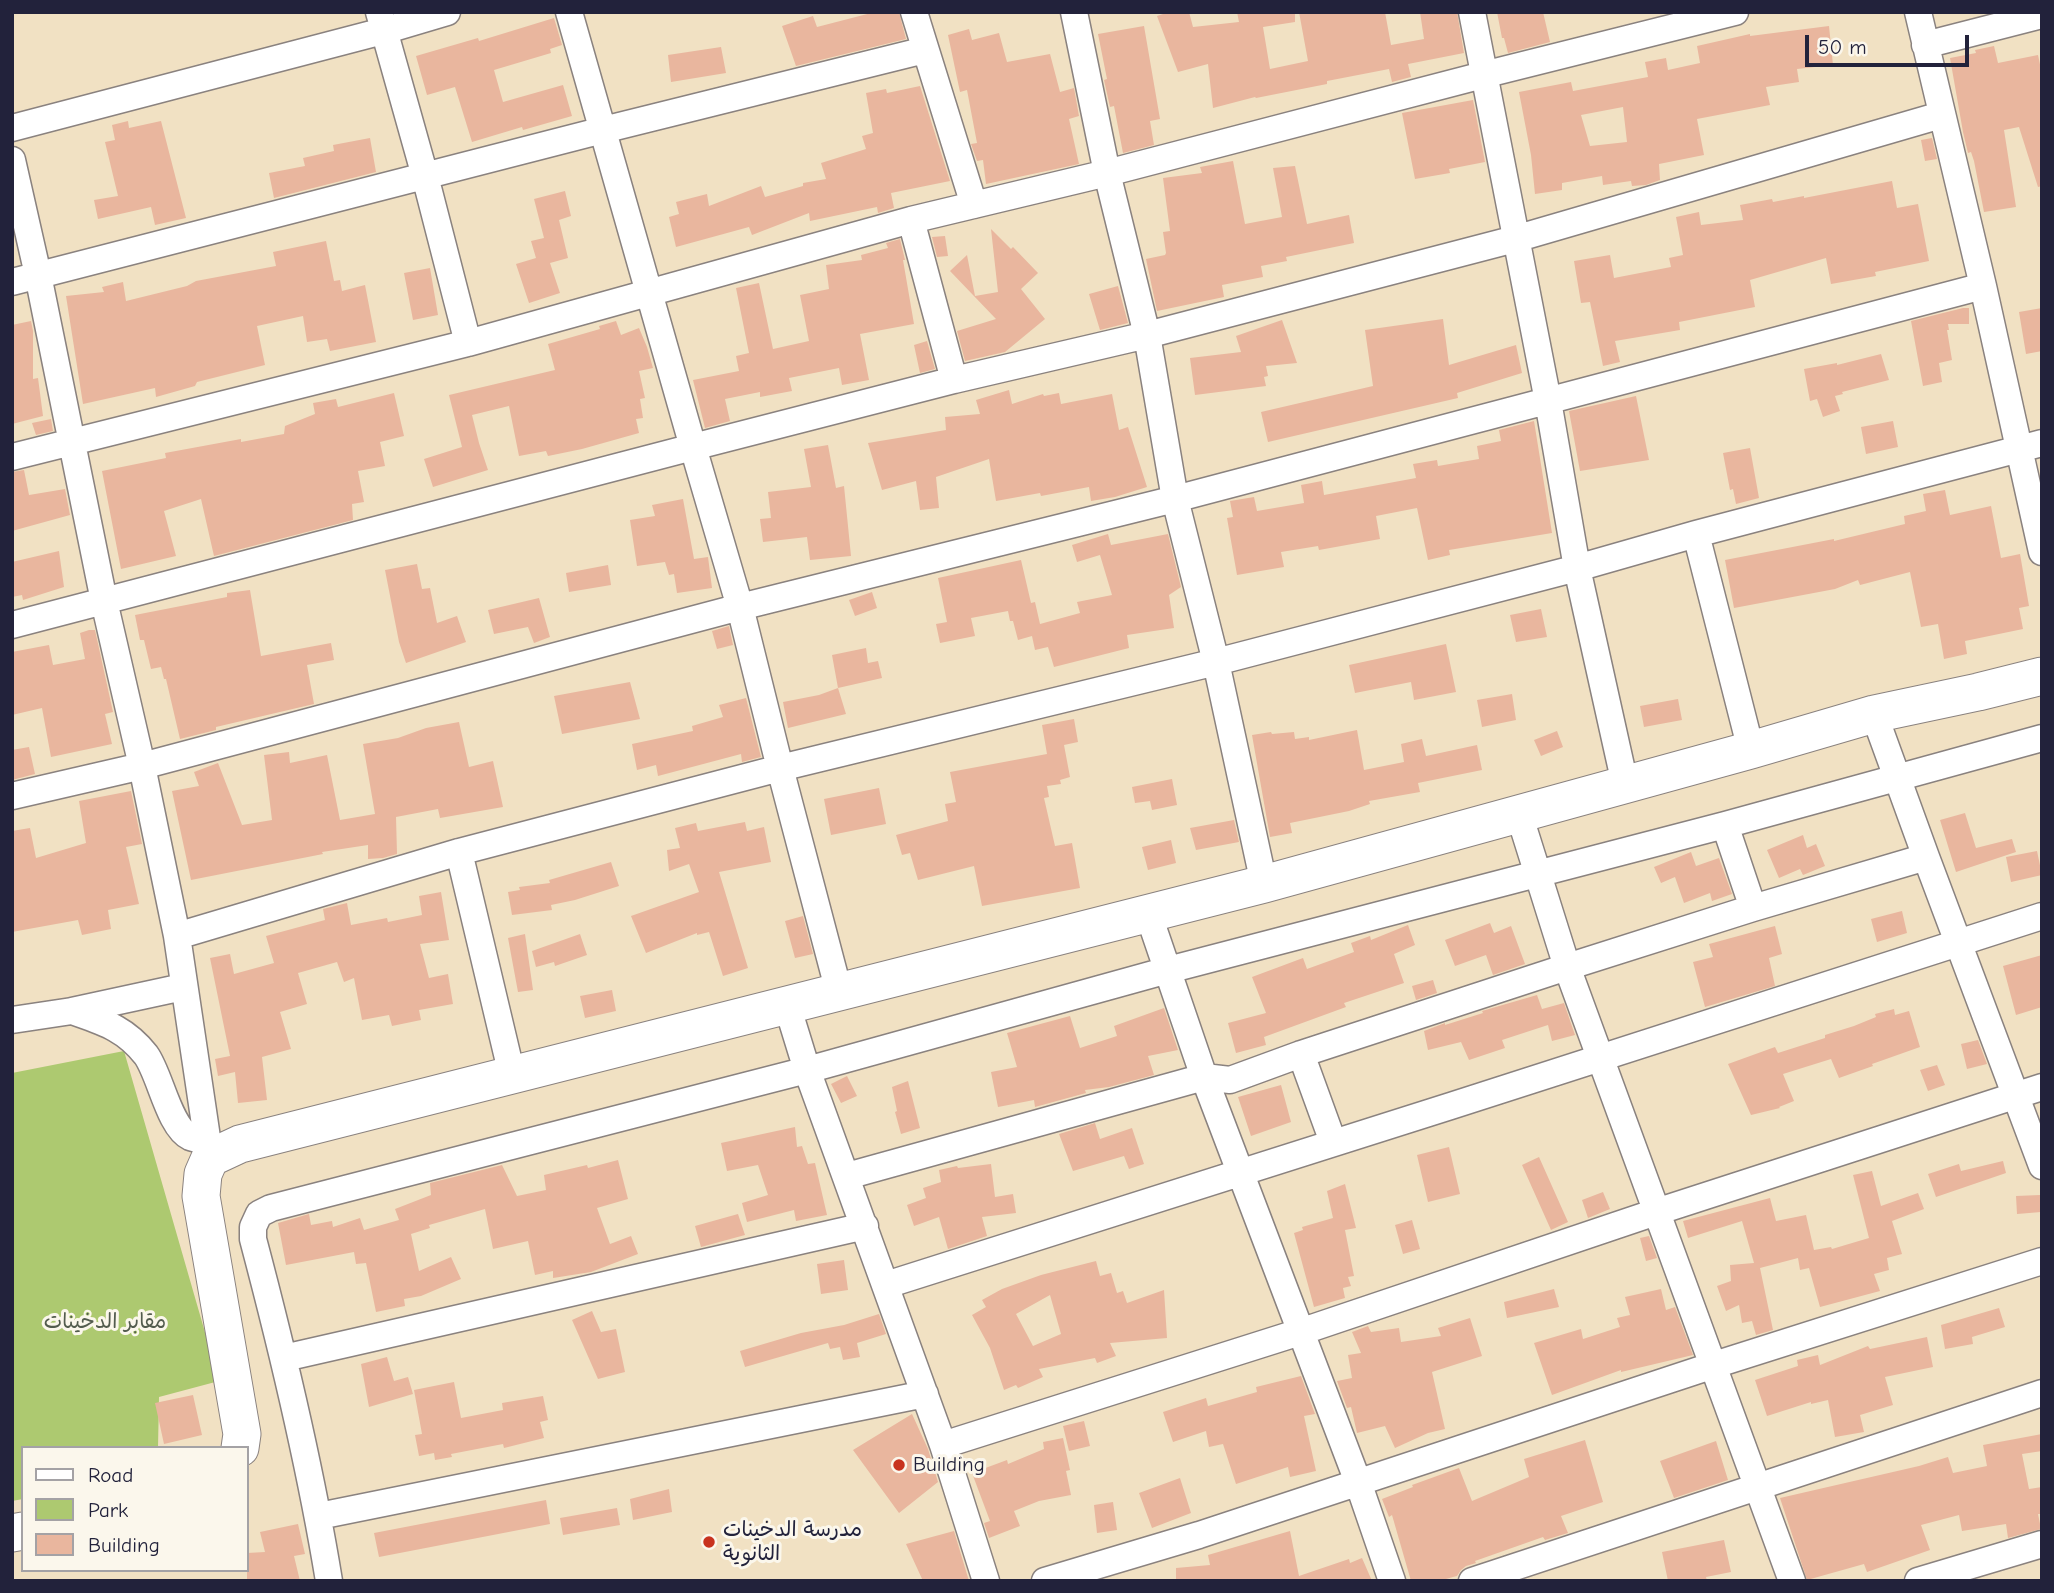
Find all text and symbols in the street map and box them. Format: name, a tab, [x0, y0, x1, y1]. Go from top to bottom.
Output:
scale bar	[1809, 21, 1974, 65]
text: 50 m	[1818, 35, 1867, 59]
park label: مقابر الدخينات	[44, 1309, 166, 1335]
legend	[21, 1446, 248, 1572]
place label: Building	[913, 1452, 985, 1478]
marker: Building	[891, 1457, 907, 1473]
text: Road	[88, 1463, 133, 1487]
text: Park	[88, 1498, 128, 1522]
place label: مدرسة الدخينات الثانوية	[723, 1517, 862, 1567]
text: Building	[88, 1533, 160, 1557]
marker: مدرسة الدخينات الثانوية	[701, 1534, 717, 1550]

